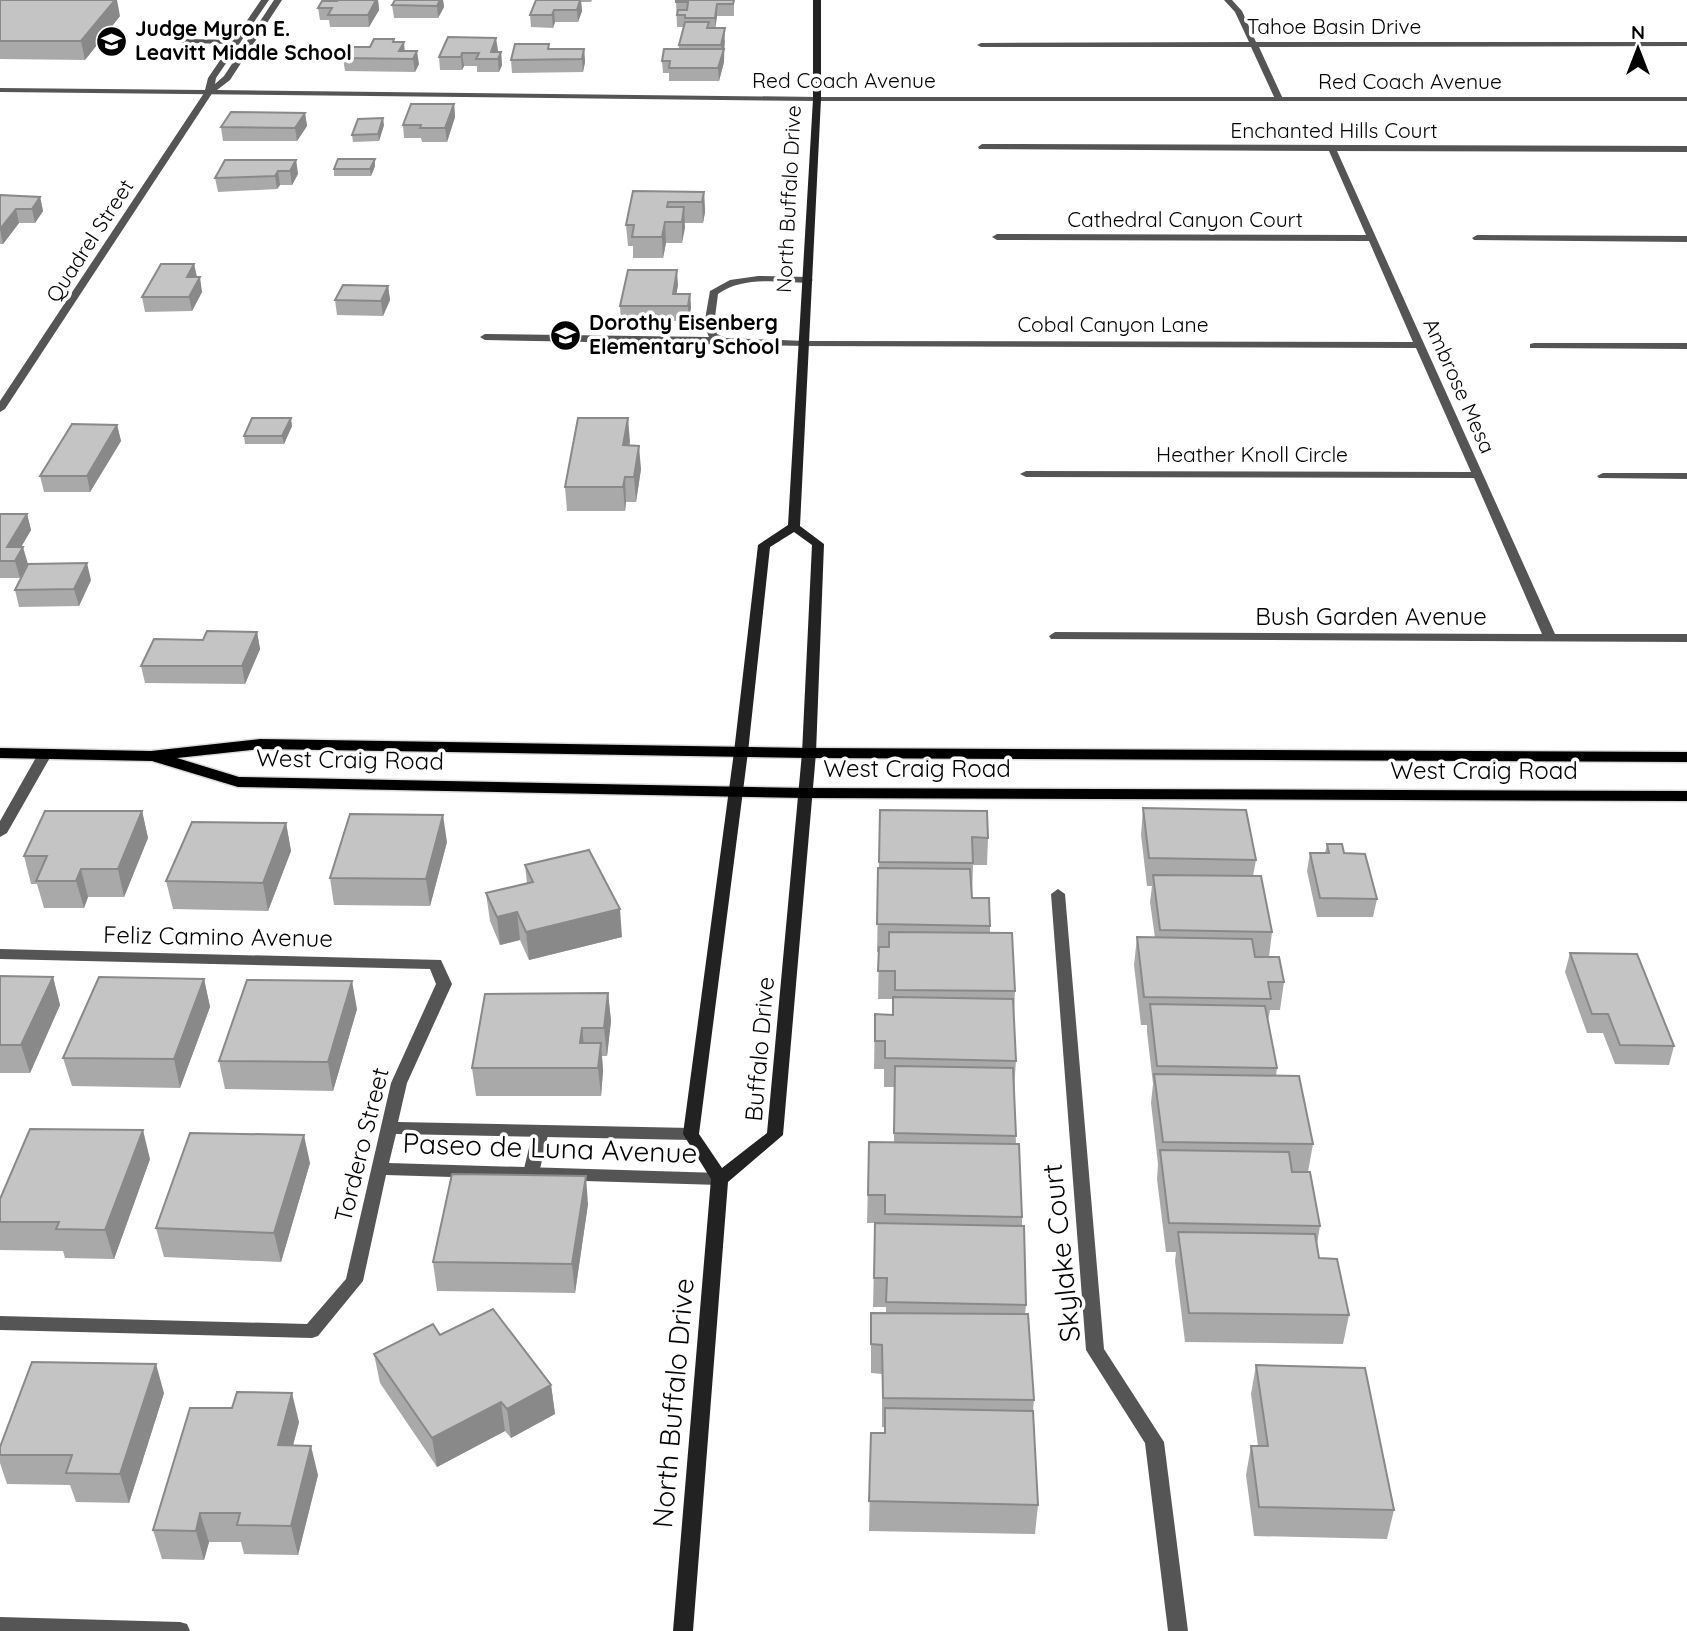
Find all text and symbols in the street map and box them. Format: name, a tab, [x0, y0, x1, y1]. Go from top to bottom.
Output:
street label: Tahoe Basin Drive	[1247, 13, 1421, 39]
north arrow	[1603, 14, 1673, 84]
place label: Judge Myron E. Leavitt Middle School	[135, 15, 352, 65]
text: N	[1631, 20, 1645, 44]
school or university icon: Judge Myron E. Leavitt Middle School	[95, 24, 129, 58]
street label: Red Coach Avenue	[752, 67, 936, 93]
street label: Red Coach Avenue	[1318, 68, 1502, 94]
street label: North Buffalo Drive	[770, 104, 806, 293]
street label: Enchanted Hills Court	[1230, 117, 1438, 143]
street label: Quadrel Street	[40, 174, 138, 307]
street label: Cathedral Canyon Court	[1067, 206, 1303, 232]
place label: Dorothy Eisenberg Elementary School	[589, 309, 780, 359]
street label: Cobal Canyon Lane	[1017, 311, 1209, 337]
street label: Ambrose Mesa	[1419, 314, 1501, 457]
school or university icon: Dorothy Eisenberg Elementary School	[549, 318, 583, 352]
street label: Heather Knoll Circle	[1156, 441, 1348, 467]
street label: Bush Garden Avenue	[1255, 601, 1487, 631]
street label: West Craig Road	[256, 742, 444, 776]
street label: West Craig Road	[823, 753, 1011, 783]
street label: West Craig Road	[1390, 755, 1578, 785]
street label: Feliz Camino Avenue	[103, 919, 333, 953]
street label: Buffalo Drive	[738, 975, 780, 1123]
street label: Tordero Street	[327, 1064, 395, 1225]
street label: Paseo de Luna Avenue	[402, 1125, 698, 1170]
street label: Skylake Court	[1034, 1162, 1087, 1344]
street label: North Buffalo Drive	[644, 1277, 701, 1529]

